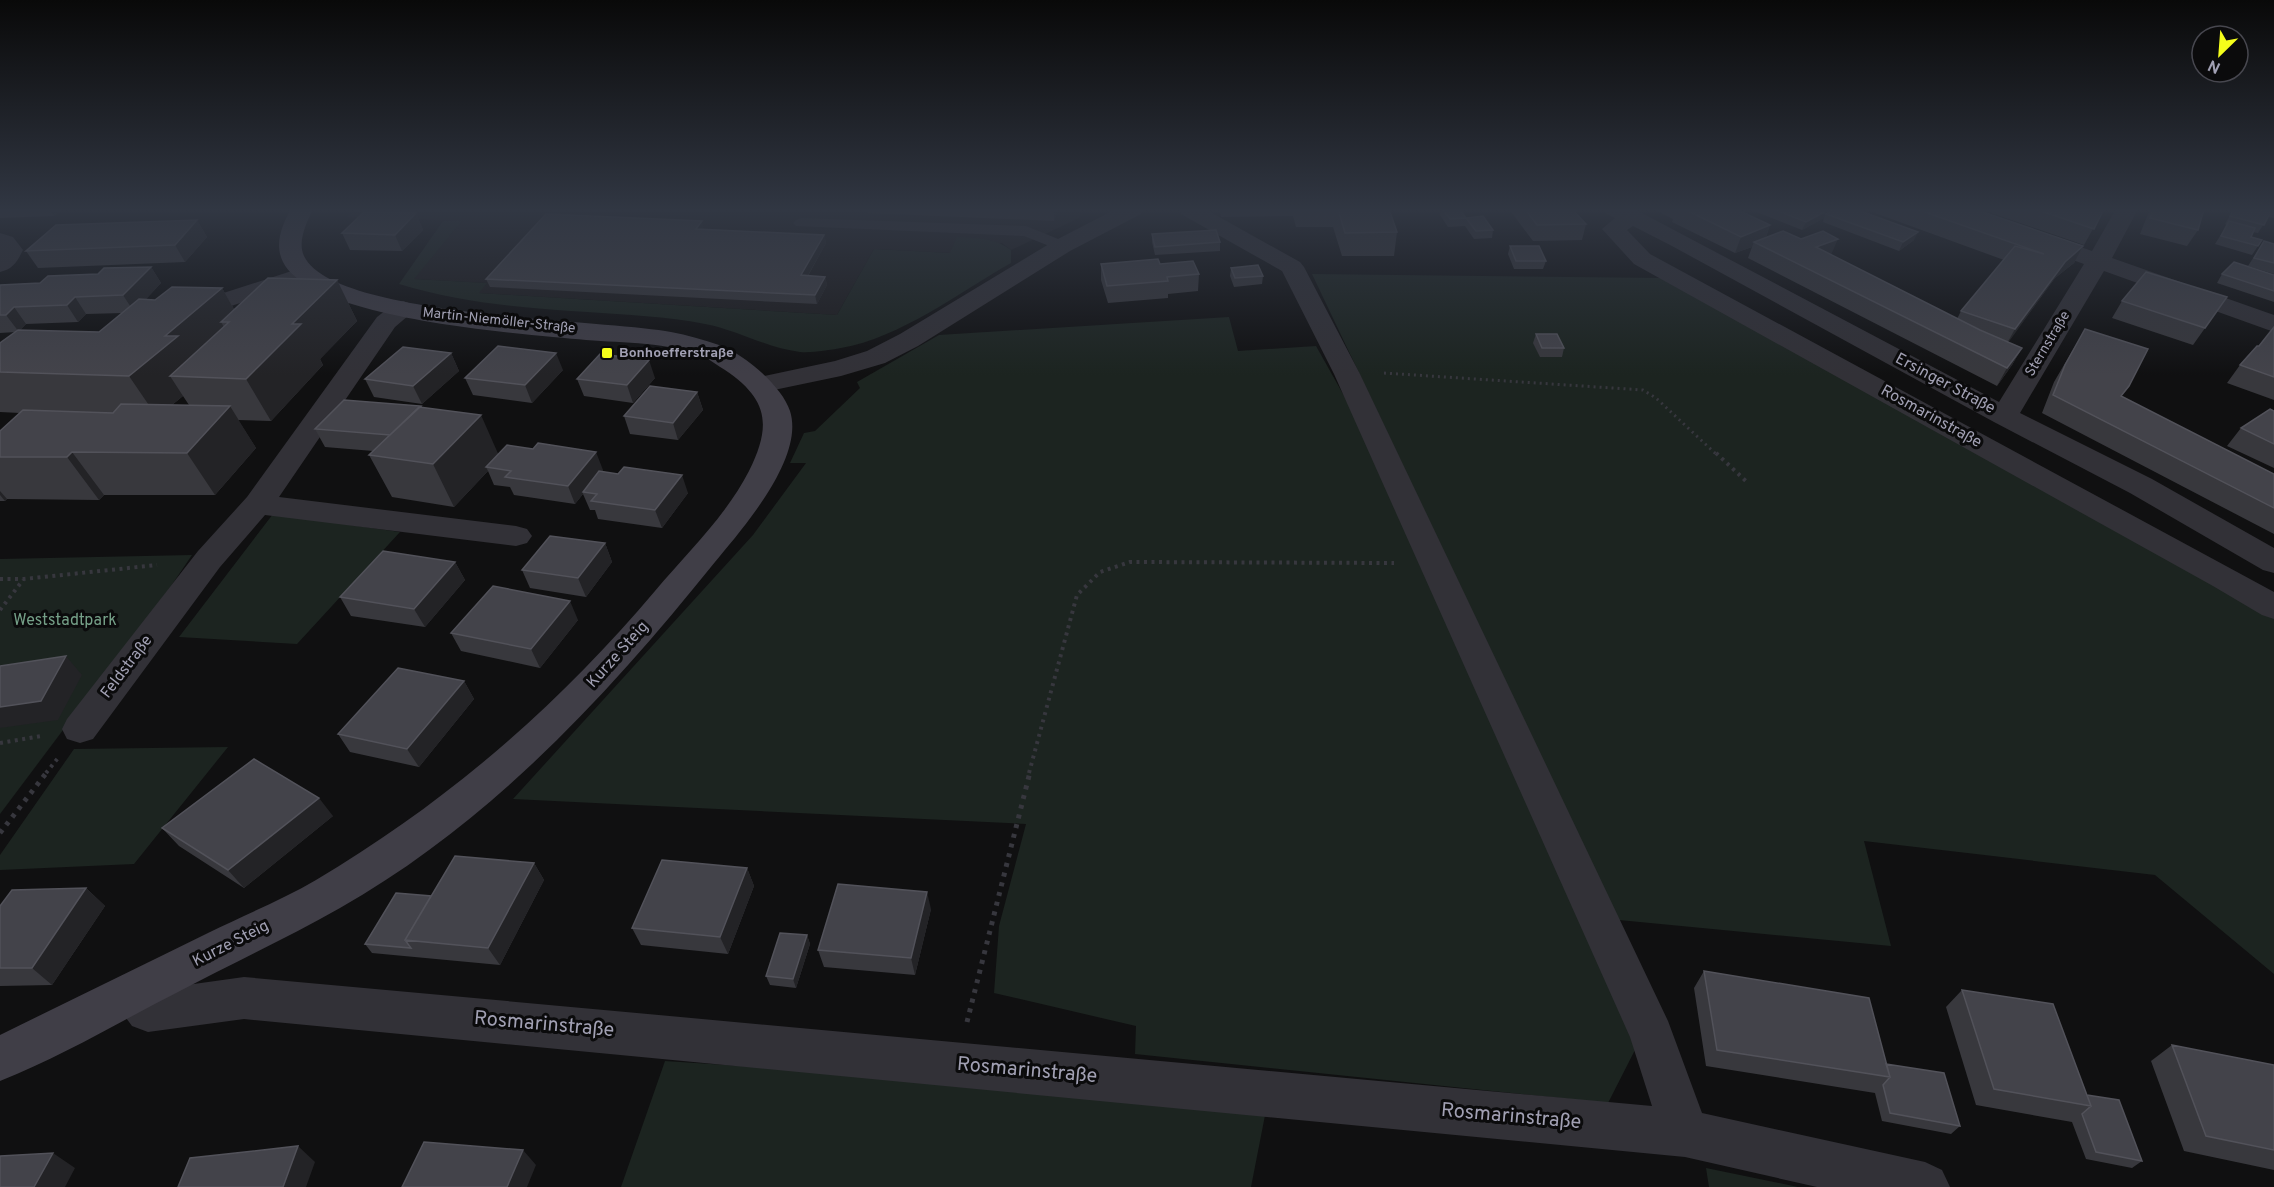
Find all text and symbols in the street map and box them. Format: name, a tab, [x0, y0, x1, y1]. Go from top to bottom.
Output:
north arrow	[2190, 24, 2250, 84]
text: N	[2205, 54, 2224, 77]
street label: Martin-Niemöller-Straße	[422, 305, 576, 337]
street label: Sternstraße	[2022, 308, 2074, 380]
place label: Bonhoefferstraße	[619, 345, 734, 362]
marker: Bonhoefferstraße	[600, 346, 614, 360]
street label: Ersinger Straße	[1891, 349, 1999, 419]
street label: Rosmarinstraße	[1877, 381, 1985, 453]
park label: Weststadtpark	[13, 611, 117, 631]
street label: Kurze Steig	[583, 617, 653, 693]
street label: Feldstraße	[97, 631, 157, 703]
street label: Kurze Steig	[190, 916, 272, 972]
street label: Rosmarinstraße	[473, 1006, 615, 1044]
street label: Rosmarinstraße	[956, 1052, 1098, 1090]
street label: Rosmarinstraße	[1440, 1098, 1582, 1136]

